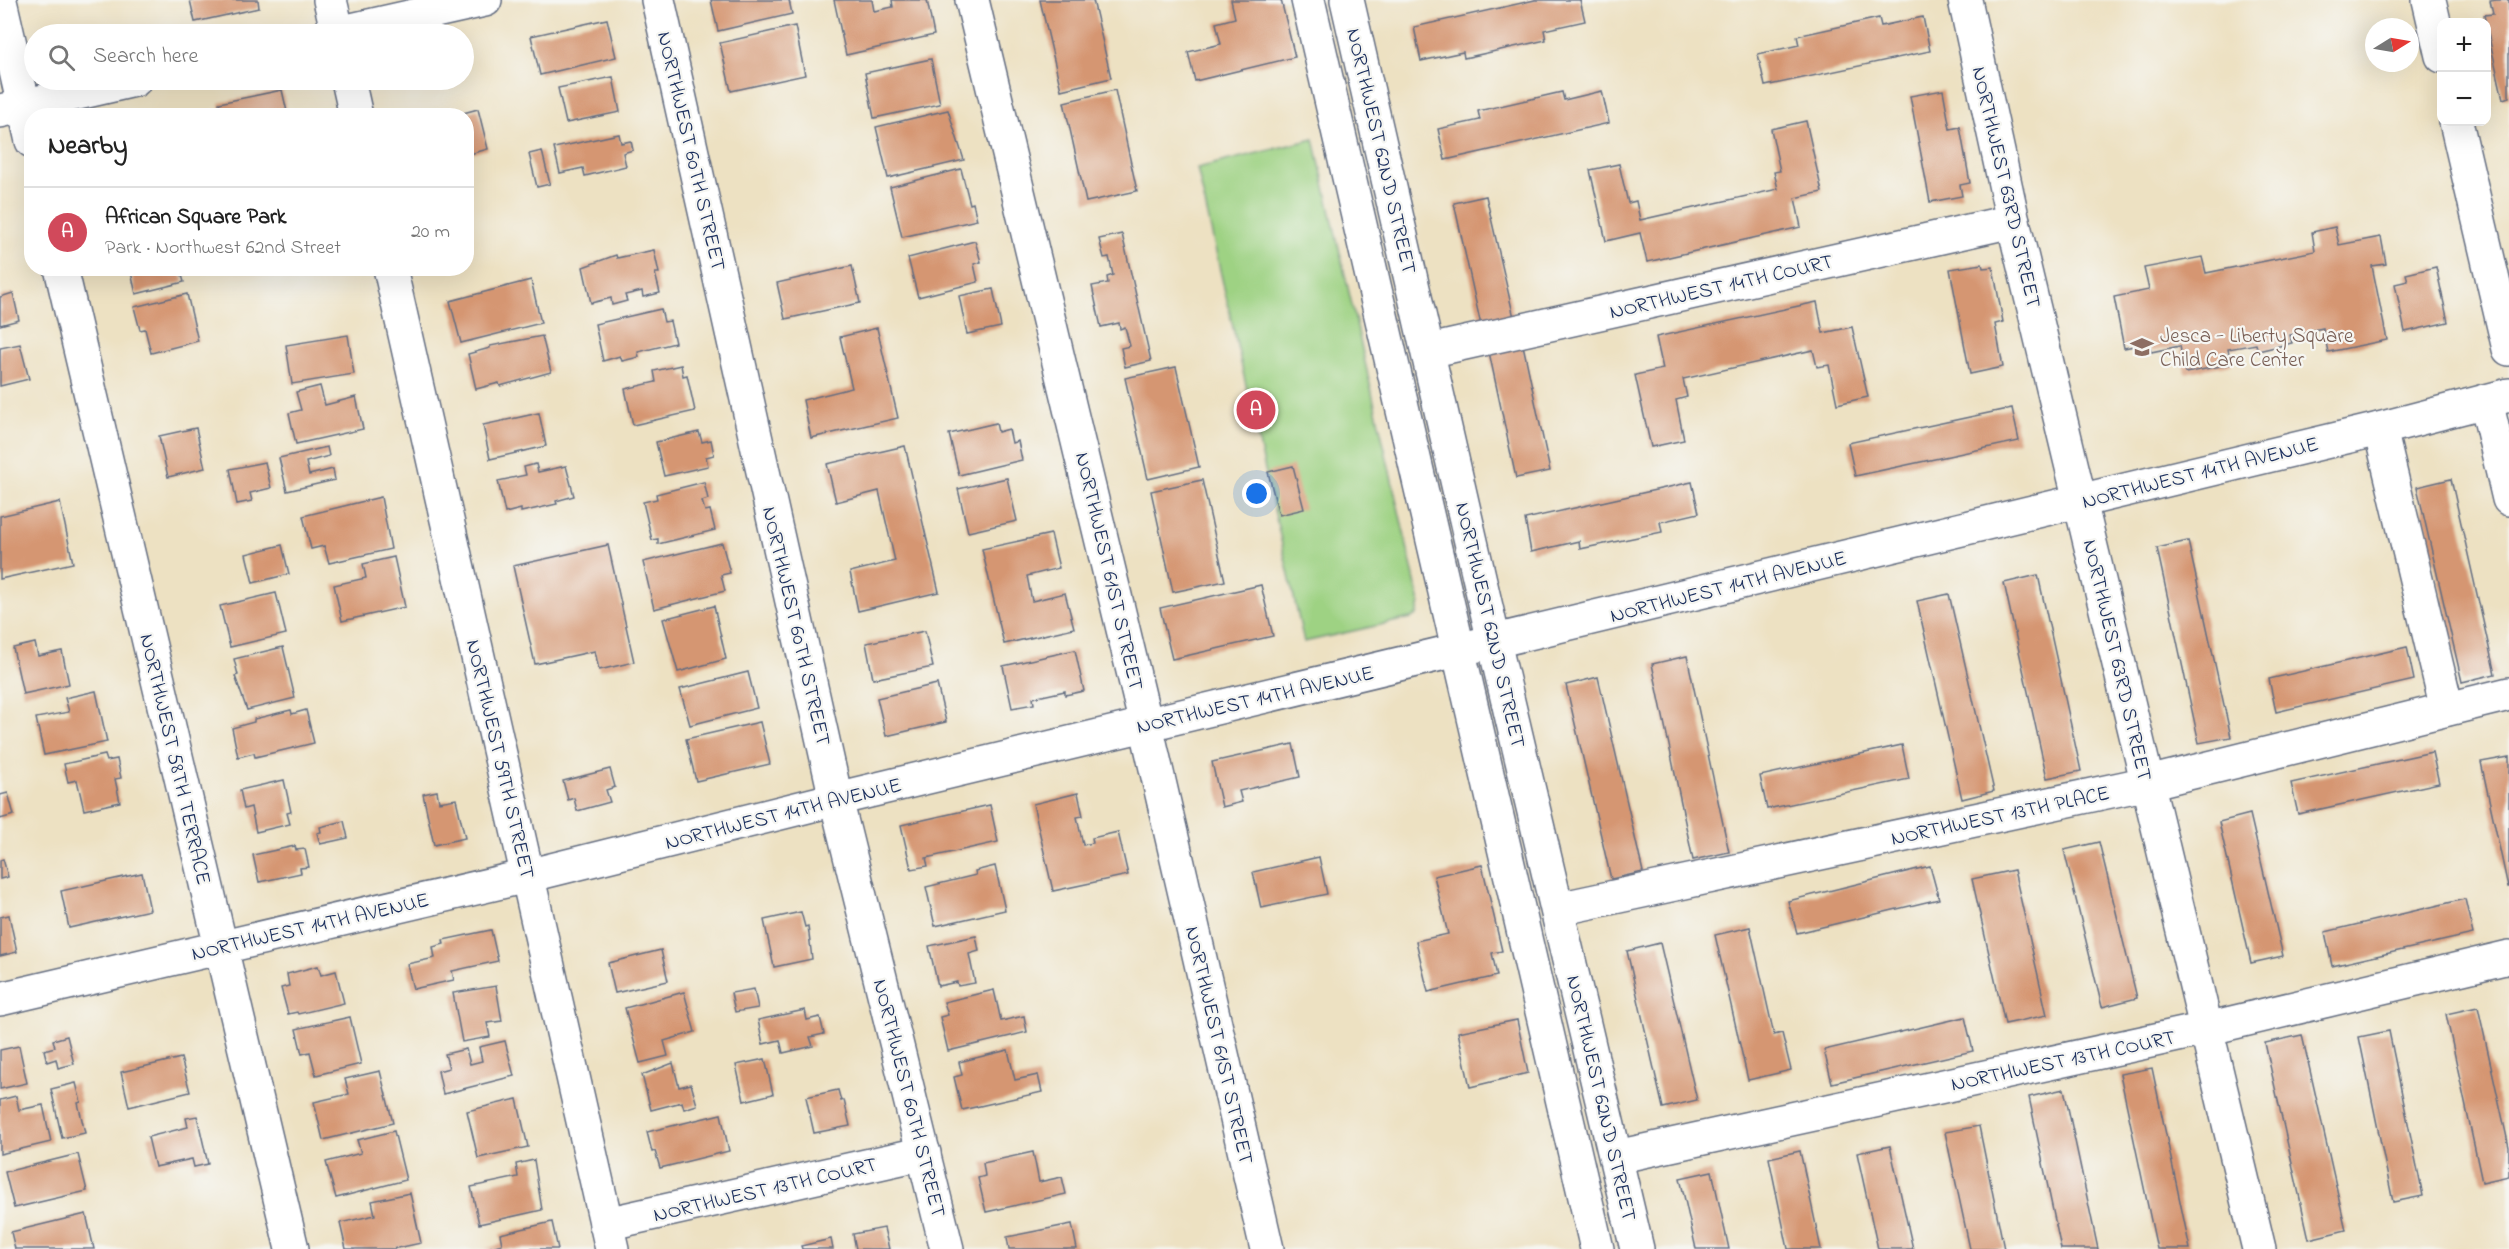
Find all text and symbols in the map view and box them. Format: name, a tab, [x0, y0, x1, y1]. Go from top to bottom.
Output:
north arrow	[2365, 18, 2419, 72]
map controls	[2437, 18, 2491, 126]
button: +	[2437, 18, 2491, 72]
search box	[24, 24, 474, 90]
street label: NORTHWEST 62ND STREET	[1337, 26, 1423, 277]
street label: NORTHWEST 60TH STREET	[648, 29, 732, 274]
icon: search	[45, 41, 78, 74]
text: Search here	[93, 41, 198, 73]
street label: NORTHWEST 63RD STREET	[1963, 64, 2047, 311]
button: −	[2437, 72, 2491, 126]
text: Nearby	[48, 128, 127, 166]
text: African Square Park	[105, 202, 286, 234]
text: A	[61, 218, 74, 247]
text: 20 m	[411, 218, 450, 247]
text: Park · Northwest 62nd Street	[105, 234, 341, 263]
street label: NORTHWEST 14TH COURT	[1607, 248, 1836, 328]
place label: Jesca - Liberty Square Child Care Center	[2160, 322, 2354, 376]
school or university icon: Jesca - Liberty Square Child Care Center	[2129, 334, 2155, 360]
pin: A	[1236, 388, 1276, 432]
street label: NORTHWEST 14TH AVENUE	[2079, 430, 2322, 518]
street label: NORTHWEST 61ST STREET	[1066, 449, 1150, 694]
your location	[1242, 479, 1271, 508]
street label: NORTHWEST 62ND STREET	[1446, 500, 1532, 751]
street label: NORTHWEST 60TH STREET	[753, 504, 837, 749]
street label: NORTHWEST 63RD STREET	[2074, 537, 2158, 784]
street label: NORTHWEST 14TH AVENUE	[1607, 544, 1850, 632]
street label: NORTHWEST 58TH TERRACE	[131, 631, 218, 888]
street label: NORTHWEST 59TH STREET	[457, 637, 541, 882]
street label: NORTHWEST 14TH AVENUE	[1134, 659, 1377, 743]
street label: NORTHWEST 14TH AVENUE	[662, 771, 905, 859]
street label: NORTHWEST 13TH PLACE	[1888, 779, 2113, 855]
street label: NORTHWEST 14TH AVENUE	[189, 886, 432, 970]
street label: NORTHWEST 61ST STREET	[1176, 923, 1260, 1168]
street label: NORTHWEST 62ND STREET	[1557, 973, 1643, 1224]
street label: NORTHWEST 60TH STREET	[864, 976, 952, 1221]
street label: NORTHWEST 13TH COURT	[1948, 1024, 2178, 1100]
street label: NORTHWEST 13TH COURT	[651, 1151, 880, 1231]

